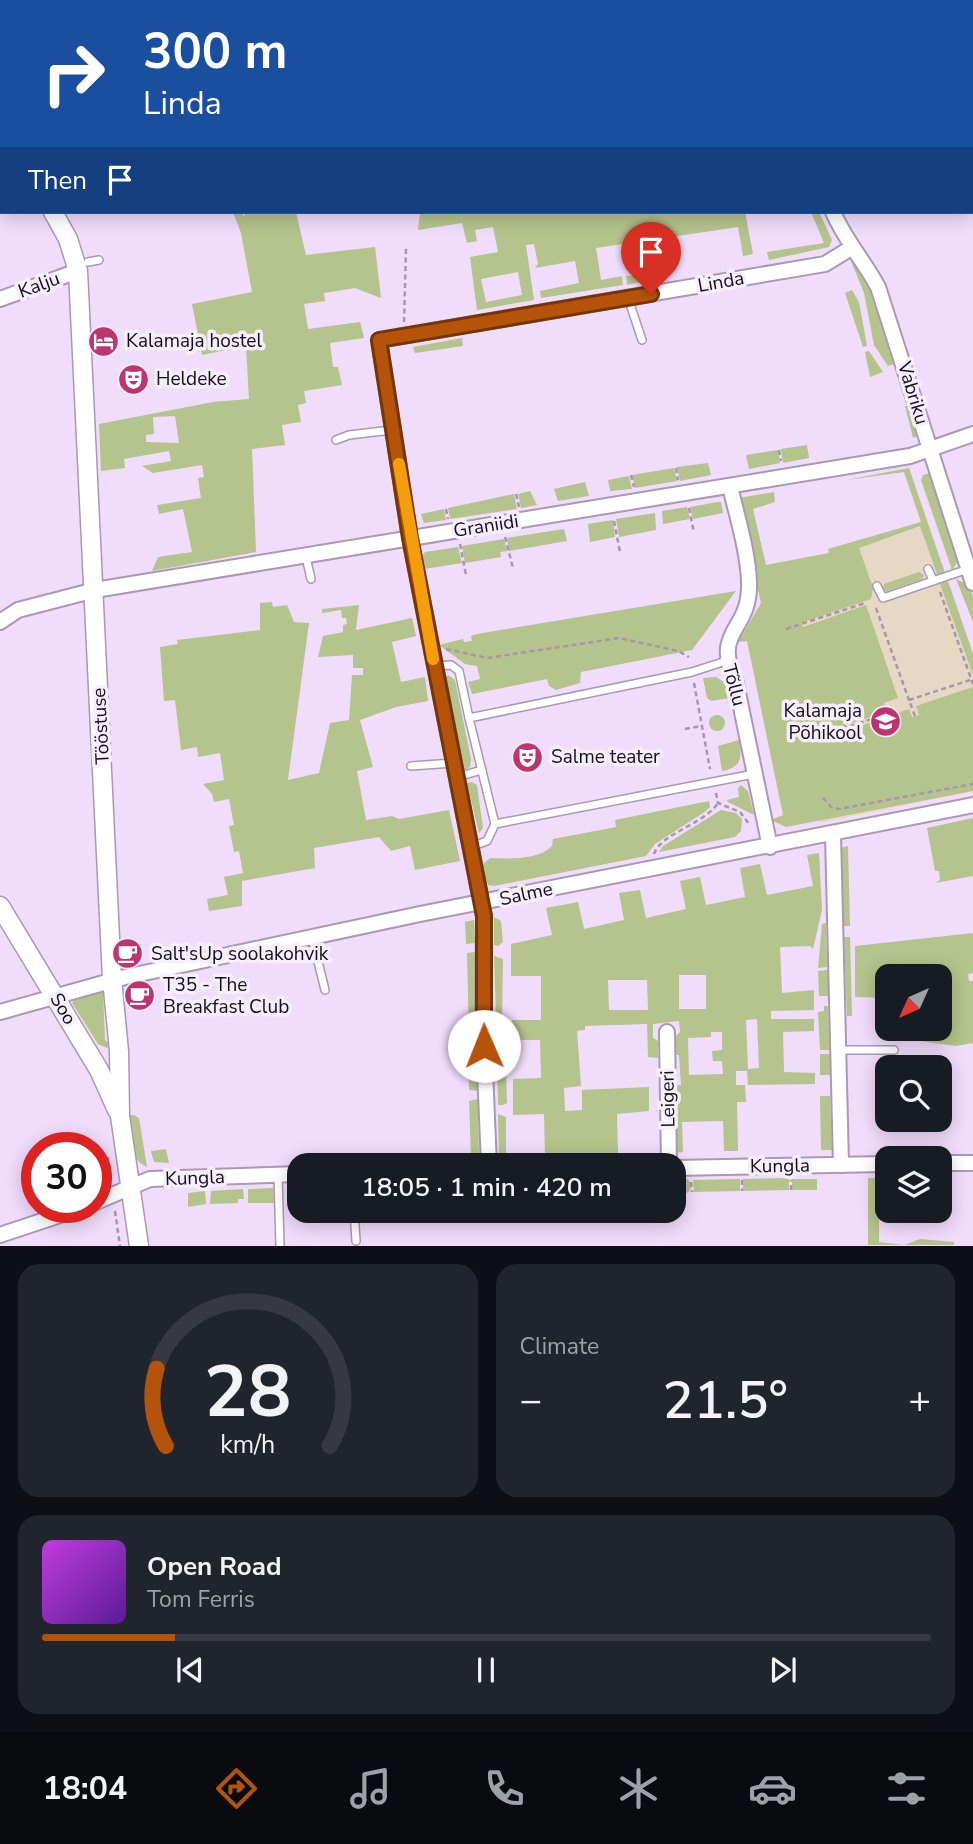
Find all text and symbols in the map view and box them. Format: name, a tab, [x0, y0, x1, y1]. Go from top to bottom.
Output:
text: 300 m	[143, 18, 287, 85]
icon: right	[28, 28, 119, 119]
text: Linda	[143, 82, 222, 125]
icon: arrive	[101, 161, 139, 199]
text: Then	[28, 163, 87, 198]
pin	[621, 222, 681, 294]
icon: arrive	[632, 233, 670, 271]
street label: Kalju	[14, 265, 64, 305]
street label: Linda	[696, 265, 746, 299]
hotel icon: Kalamaja hostel	[86, 324, 120, 358]
place label: Kalamaja hostel	[126, 328, 262, 354]
street label: Vabriku	[891, 357, 935, 428]
theatre icon: Heldeke	[116, 362, 150, 396]
place label: Heldeke	[156, 366, 227, 392]
street label: Graniidi	[452, 508, 520, 544]
street label: Tõllu	[716, 661, 752, 709]
street label: Tööstuse	[86, 687, 116, 765]
place label: Kalamaja Põhikool	[783, 698, 862, 746]
school or university icon: Kalamaja Põhikool	[868, 705, 902, 739]
theatre icon: Salme teater	[511, 740, 545, 774]
place label: Salme teater	[551, 744, 660, 770]
street label: Salme	[497, 876, 555, 912]
cafe icon: Salt'sUp soolakohvik	[111, 937, 145, 971]
place label: Salt'sUp soolakohvik	[151, 941, 329, 967]
north arrow	[875, 964, 952, 1041]
map controls	[875, 964, 952, 1223]
place label: T35 - The Breakfast Club	[163, 972, 289, 1020]
cafe icon: T35 - The Breakfast Club	[123, 979, 157, 1013]
street label: Soo	[43, 988, 83, 1030]
position arrow	[447, 1009, 521, 1083]
button: search	[875, 1055, 952, 1132]
street label: Leigeri	[655, 1070, 681, 1128]
speed limit sign: 30	[21, 1132, 112, 1223]
button: layers	[875, 1146, 952, 1223]
street label: Kungla	[750, 1152, 810, 1180]
street label: Kungla	[165, 1164, 225, 1192]
text: 18:05 · 1 min · 420 m	[361, 1170, 612, 1205]
text: Climate	[520, 1331, 599, 1362]
text: 28	[204, 1343, 291, 1443]
text: 21.5°	[663, 1365, 788, 1436]
text: −	[520, 1375, 542, 1426]
text: +	[908, 1375, 931, 1426]
text: km/h	[220, 1428, 275, 1462]
text: Open Road	[147, 1549, 282, 1584]
text: Tom Ferris	[147, 1584, 255, 1615]
icon: previous	[171, 1651, 209, 1689]
icon: pause	[467, 1651, 505, 1689]
icon: next	[764, 1651, 802, 1689]
icon: directions	[212, 1764, 261, 1813]
icon: music	[346, 1764, 395, 1813]
icon: phone	[480, 1764, 529, 1813]
icon: climate	[614, 1764, 663, 1813]
icon: car	[748, 1764, 797, 1813]
icon: filters	[882, 1764, 931, 1813]
text: 18:04	[42, 1767, 127, 1810]

